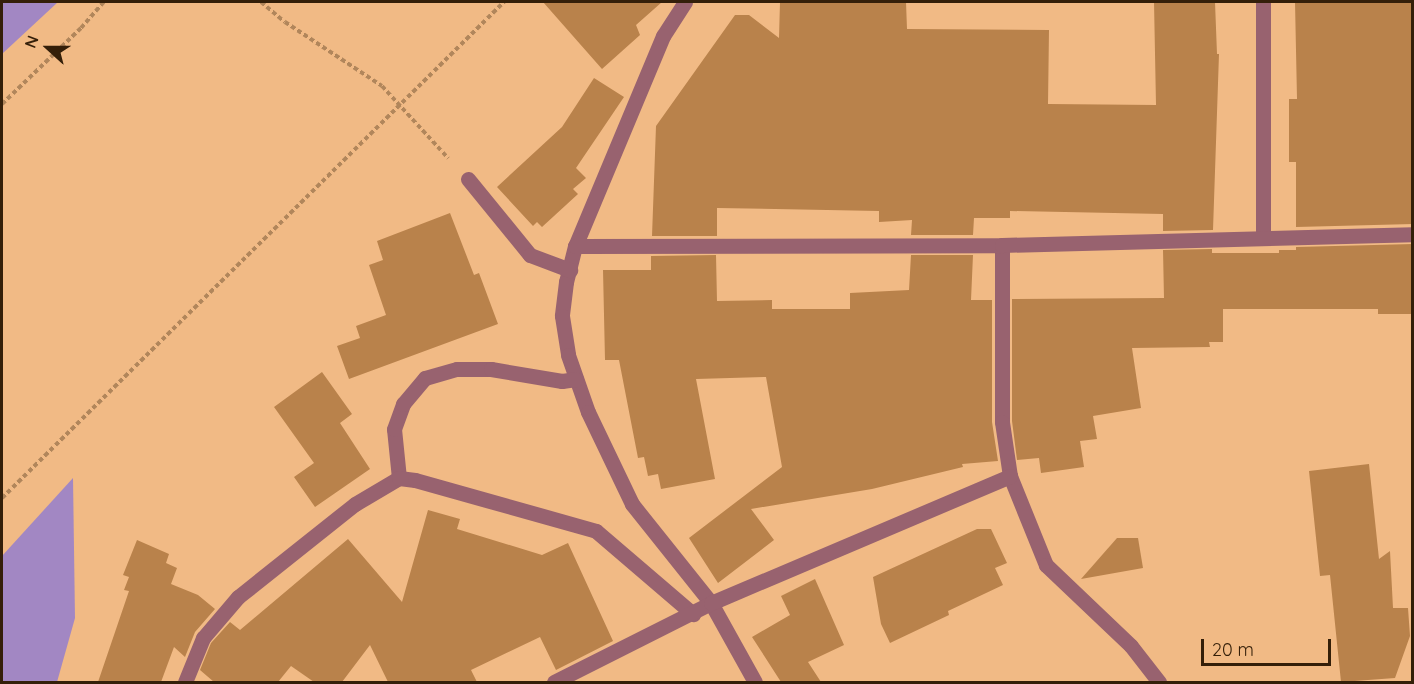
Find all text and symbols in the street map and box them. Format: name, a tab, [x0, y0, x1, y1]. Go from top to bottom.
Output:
north arrow	[18, 18, 78, 78]
text: N	[20, 32, 43, 51]
scale bar	[1204, 627, 1334, 665]
text: 20 m	[1212, 638, 1254, 661]

